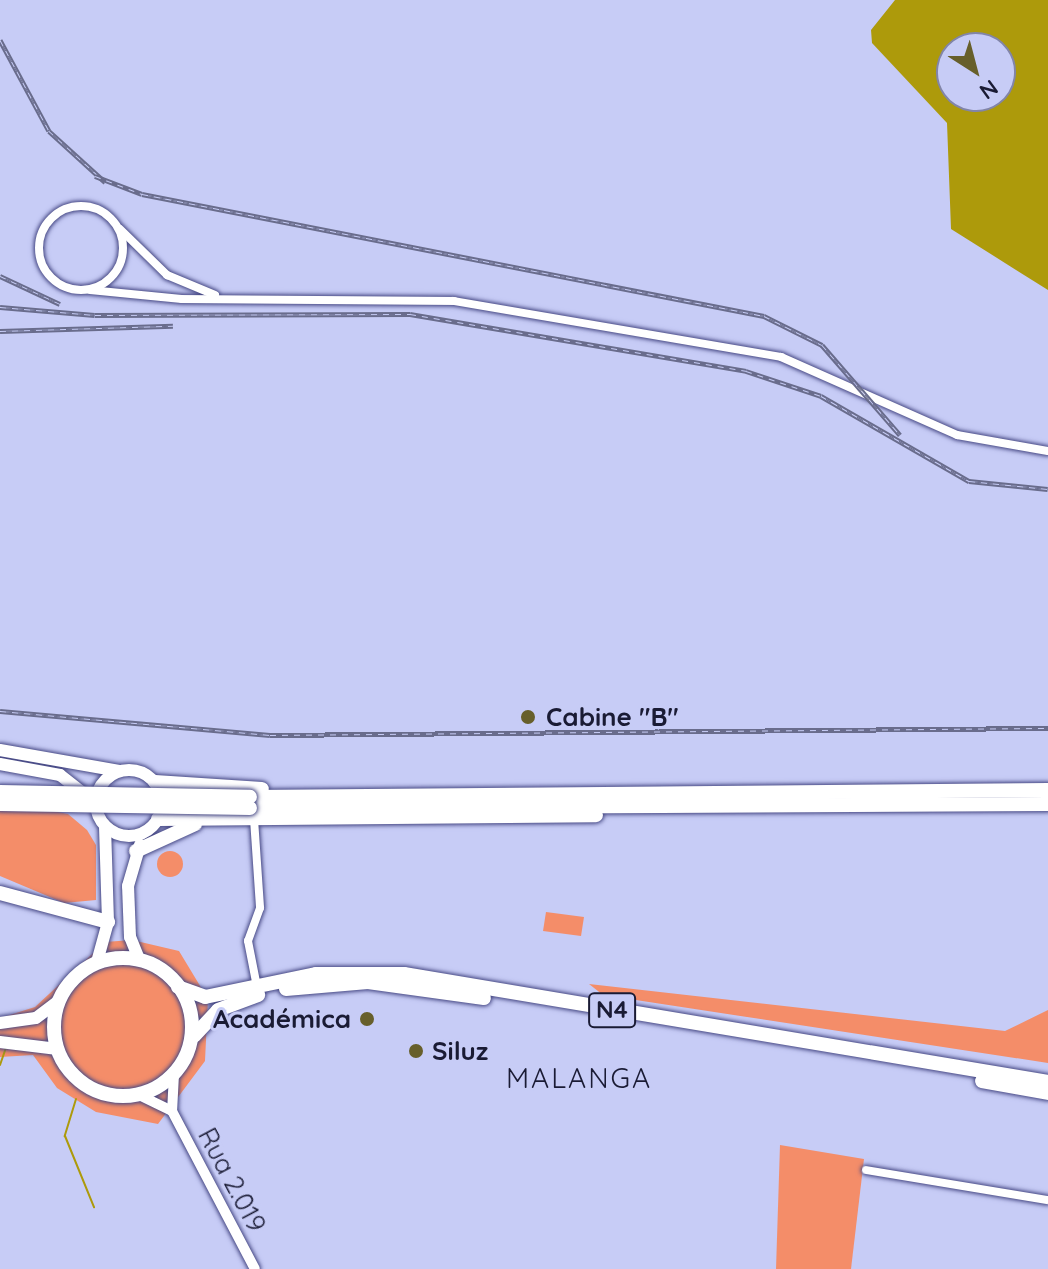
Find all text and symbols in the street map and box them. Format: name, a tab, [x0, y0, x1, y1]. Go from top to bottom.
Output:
north arrow	[936, 32, 1016, 112]
text: N	[974, 74, 1004, 106]
place label: Cabine "B"	[546, 701, 679, 733]
marker: Cabine "B"	[517, 706, 539, 728]
road number: N4	[588, 990, 636, 1030]
place label: Académica	[213, 1003, 351, 1035]
marker: Académica	[358, 1010, 376, 1028]
place label: Siluz	[432, 1035, 488, 1067]
marker: Siluz	[407, 1042, 425, 1060]
district label: MALANGA	[506, 1061, 652, 1095]
street label: Rua 2.019	[192, 1123, 272, 1237]

